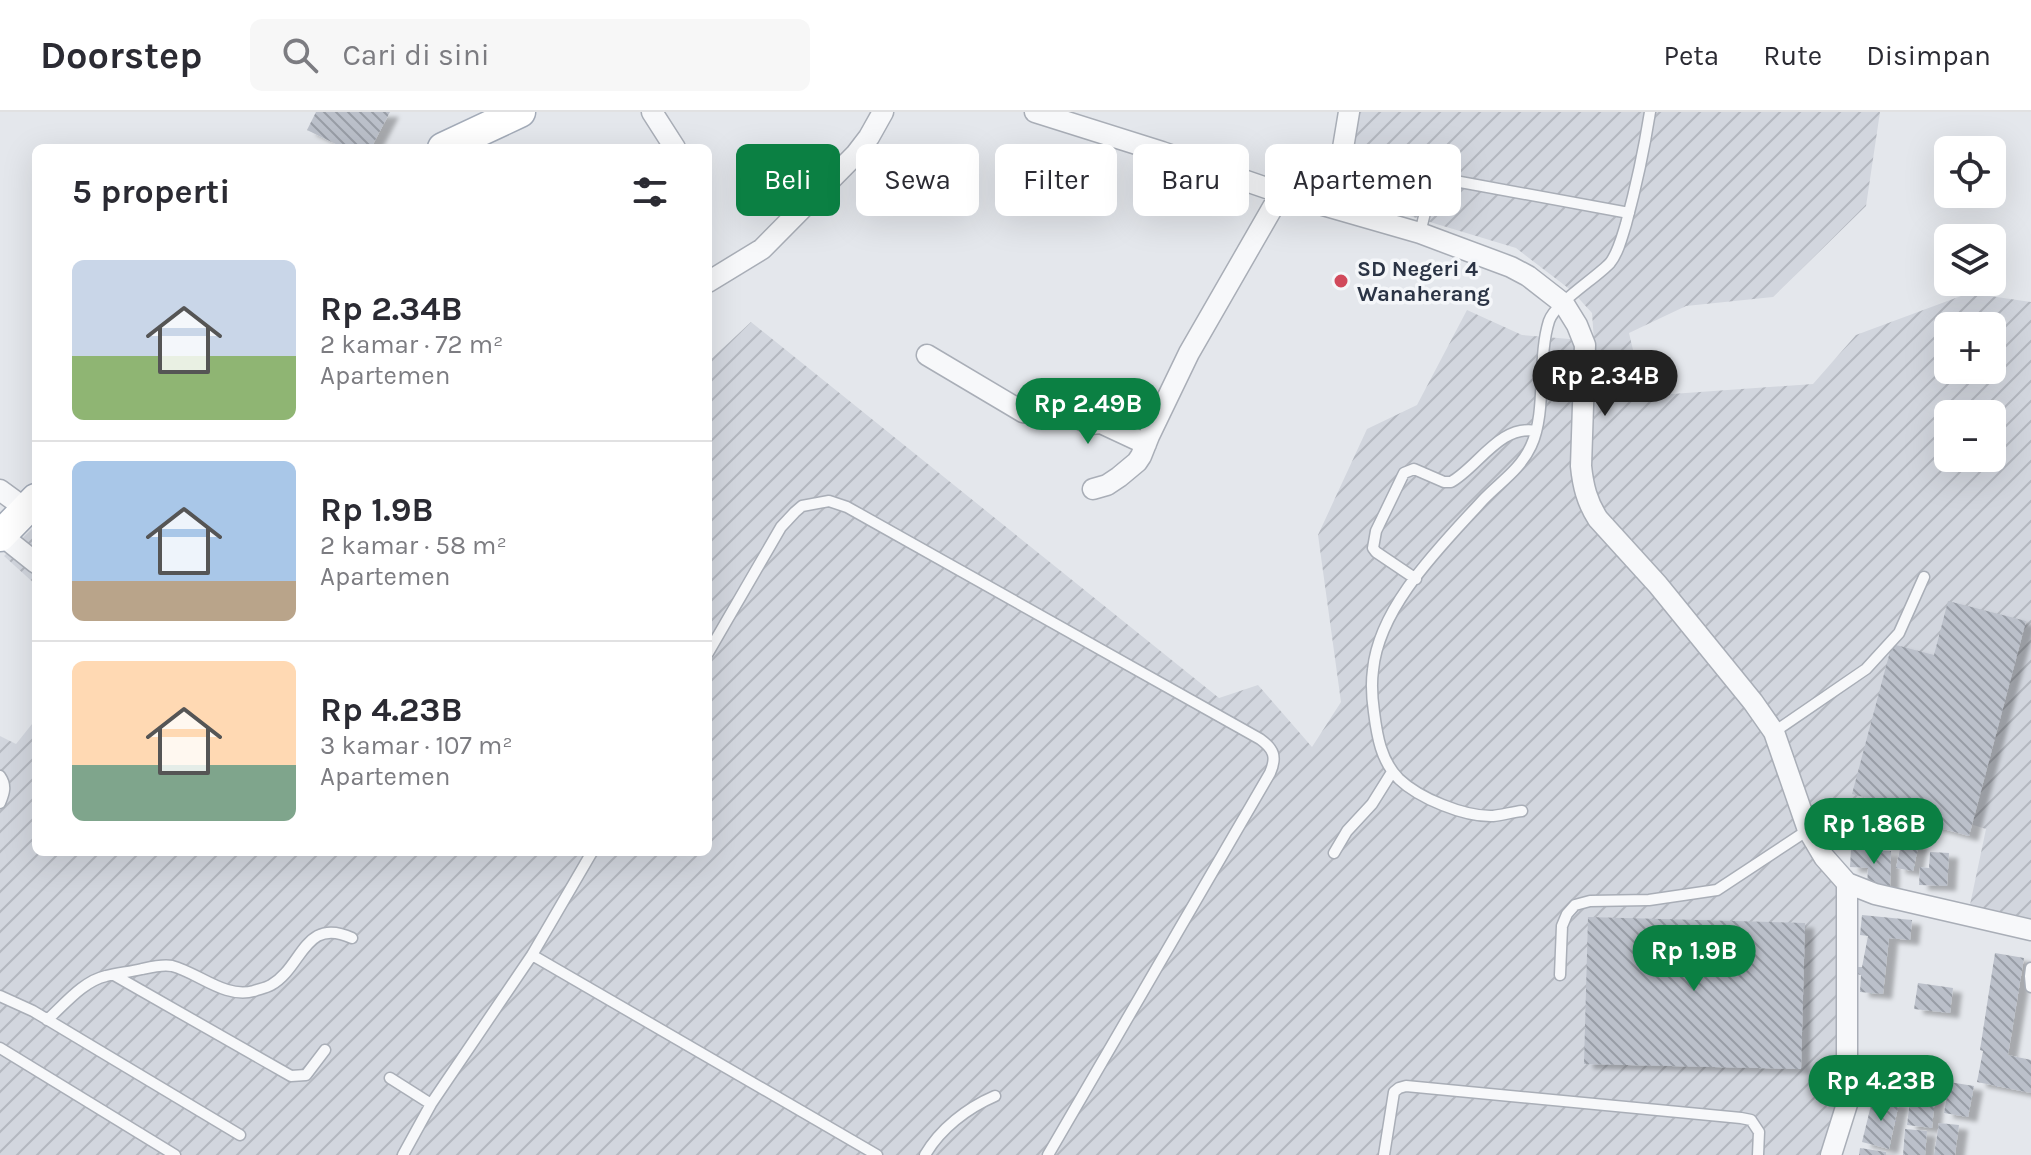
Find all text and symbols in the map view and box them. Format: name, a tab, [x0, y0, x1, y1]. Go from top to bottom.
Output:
search box	[250, 19, 810, 91]
text: Doorstep	[40, 33, 202, 78]
icon: search	[278, 33, 322, 77]
text: Cari di sini	[342, 37, 490, 73]
text: Peta	[1663, 39, 1719, 72]
text: Rute	[1763, 39, 1822, 72]
text: Disimpan	[1866, 39, 1991, 72]
map controls	[1934, 136, 2006, 472]
button: locate	[1934, 136, 2006, 208]
chip: Beli	[736, 144, 840, 216]
chip: Sewa	[856, 144, 979, 216]
chip: Filter	[995, 144, 1117, 216]
chip: Baru	[1133, 144, 1249, 216]
chip: Apartemen	[1265, 144, 1461, 216]
icon: filters	[628, 170, 672, 214]
text: 5 properti	[72, 172, 230, 212]
button: layers	[1934, 224, 2006, 296]
place label: SD Negeri 4 Wanaherang	[1357, 256, 1490, 307]
marker: SD Negeri 4 Wanaherang	[1332, 272, 1350, 290]
text: Rp 2.34B	[320, 289, 463, 329]
icon: home	[136, 292, 232, 388]
button: +	[1934, 312, 2006, 384]
text: 2 kamar · 72 m²	[320, 329, 503, 360]
pin: Rp 2.34B	[1522, 350, 1688, 418]
text: Apartemen	[320, 360, 450, 391]
text: Rp 2.34B	[1551, 360, 1659, 391]
pin: Rp 2.49B	[1005, 378, 1171, 446]
text: Rp 2.49B	[1034, 388, 1142, 419]
button: −	[1934, 400, 2006, 472]
text: Rp 1.9B	[320, 490, 433, 530]
icon: home	[136, 493, 232, 589]
text: 2 kamar · 58 m²	[320, 530, 507, 561]
text: Apartemen	[320, 561, 450, 592]
text: Rp 4.23B	[320, 690, 463, 730]
icon: home	[136, 693, 232, 789]
text: 3 kamar · 107 m²	[320, 730, 513, 761]
text: Apartemen	[320, 761, 450, 792]
pin: Rp 1.86B	[1791, 798, 1957, 866]
text: Rp 1.86B	[1822, 808, 1926, 839]
pin: Rp 1.9B	[1620, 925, 1768, 993]
text: Rp 1.9B	[1651, 935, 1737, 966]
pin: Rp 4.23B	[1798, 1055, 1964, 1123]
text: Rp 4.23B	[1827, 1065, 1935, 1096]

